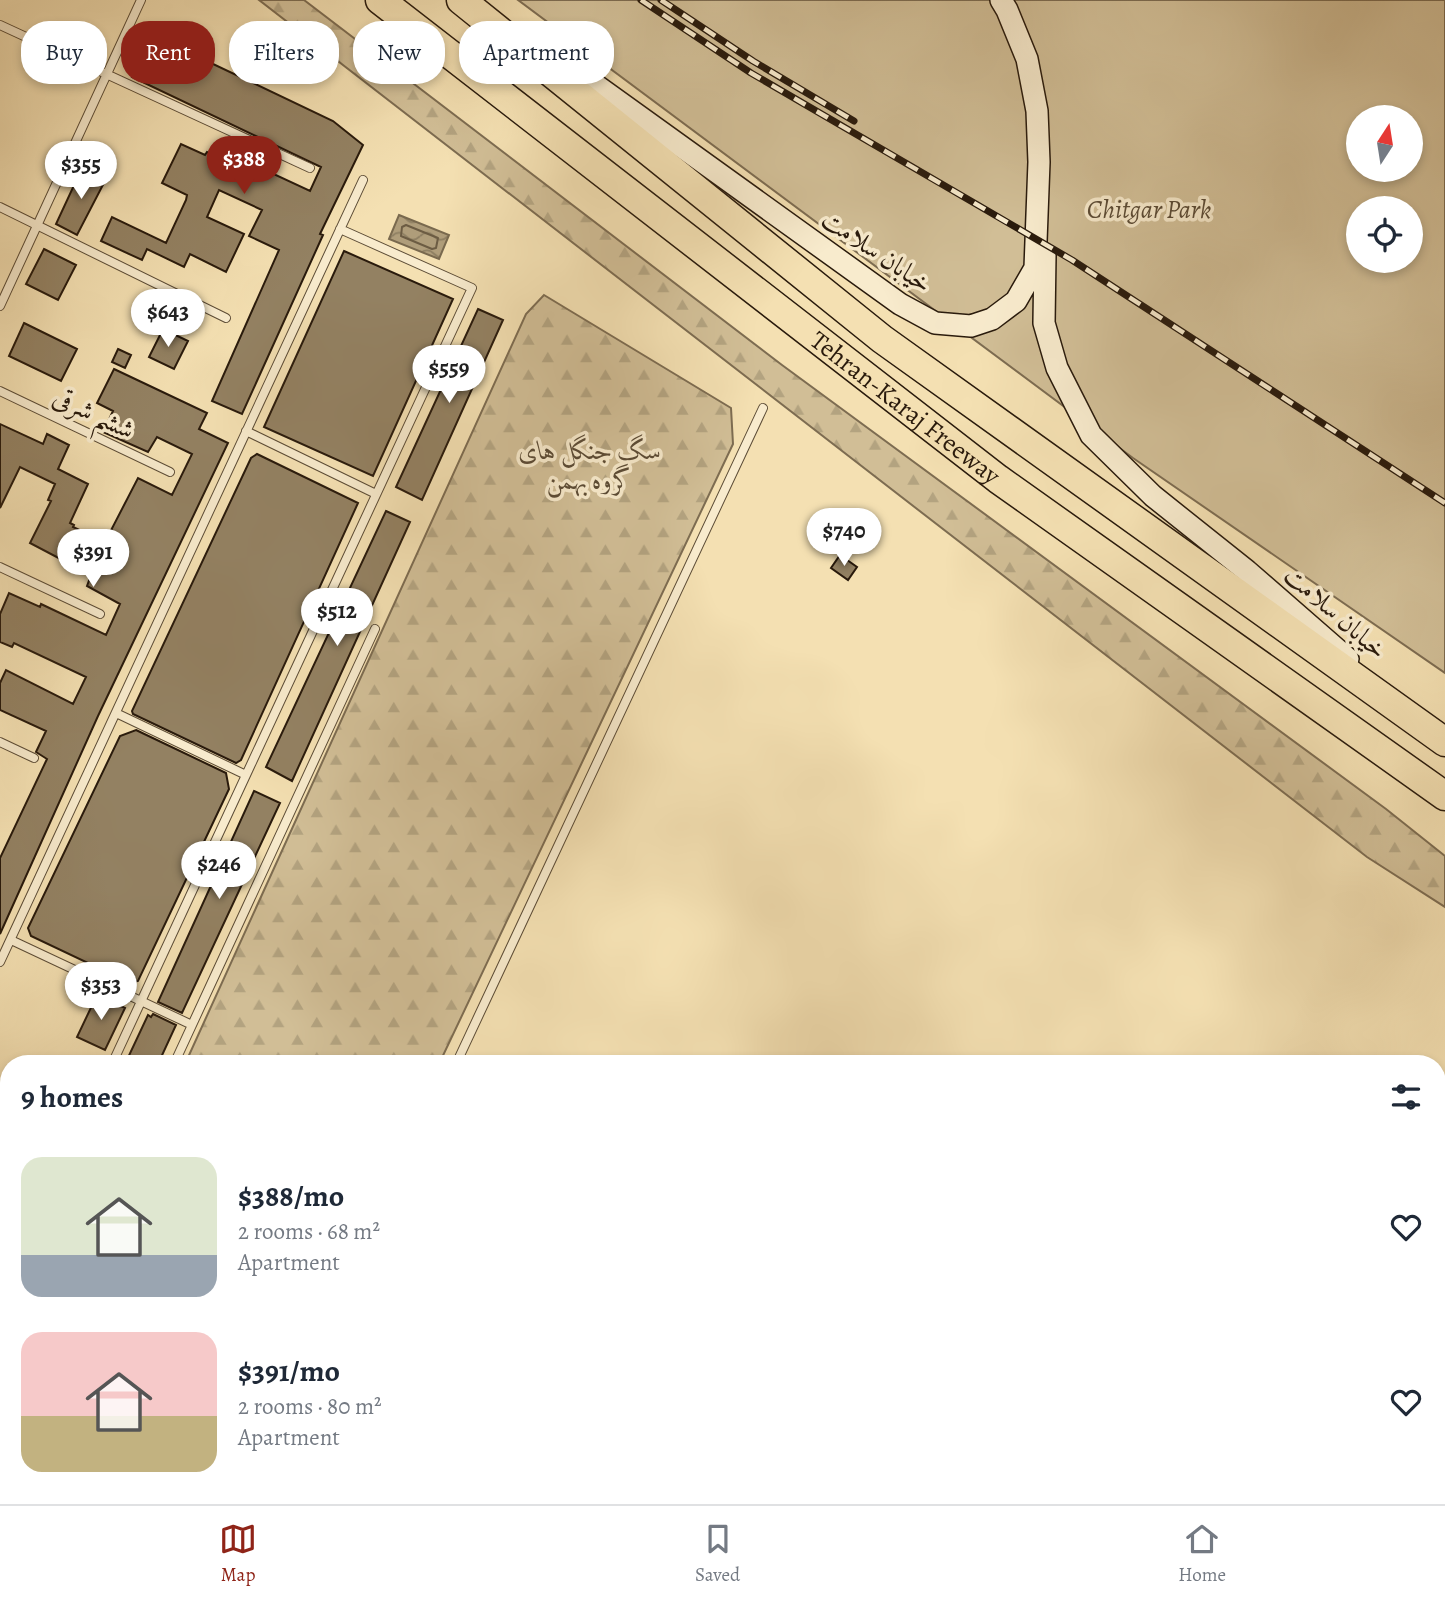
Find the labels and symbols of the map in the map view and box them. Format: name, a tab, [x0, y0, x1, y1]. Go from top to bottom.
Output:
north arrow	[1346, 105, 1423, 182]
pin: $388	[203, 136, 285, 196]
pin: $355	[40, 142, 122, 201]
park label: Chitgar Park	[1087, 192, 1211, 227]
street label: خیابان سلامت	[815, 202, 939, 301]
pin: $643	[127, 290, 209, 349]
street label: Tehran-Karaj Freeway	[803, 323, 1008, 493]
pin: $559	[408, 346, 490, 405]
street label: ششم شرقی	[44, 379, 140, 455]
park label: سگ جنگل های گروه بهمن	[518, 433, 662, 498]
pin: $740	[803, 508, 885, 568]
pin: $391	[52, 530, 134, 589]
street label: خیابان سلامت	[1277, 558, 1395, 667]
pin: $512	[296, 588, 378, 648]
pin: $246	[178, 842, 260, 901]
pin: $353	[60, 962, 142, 1022]

